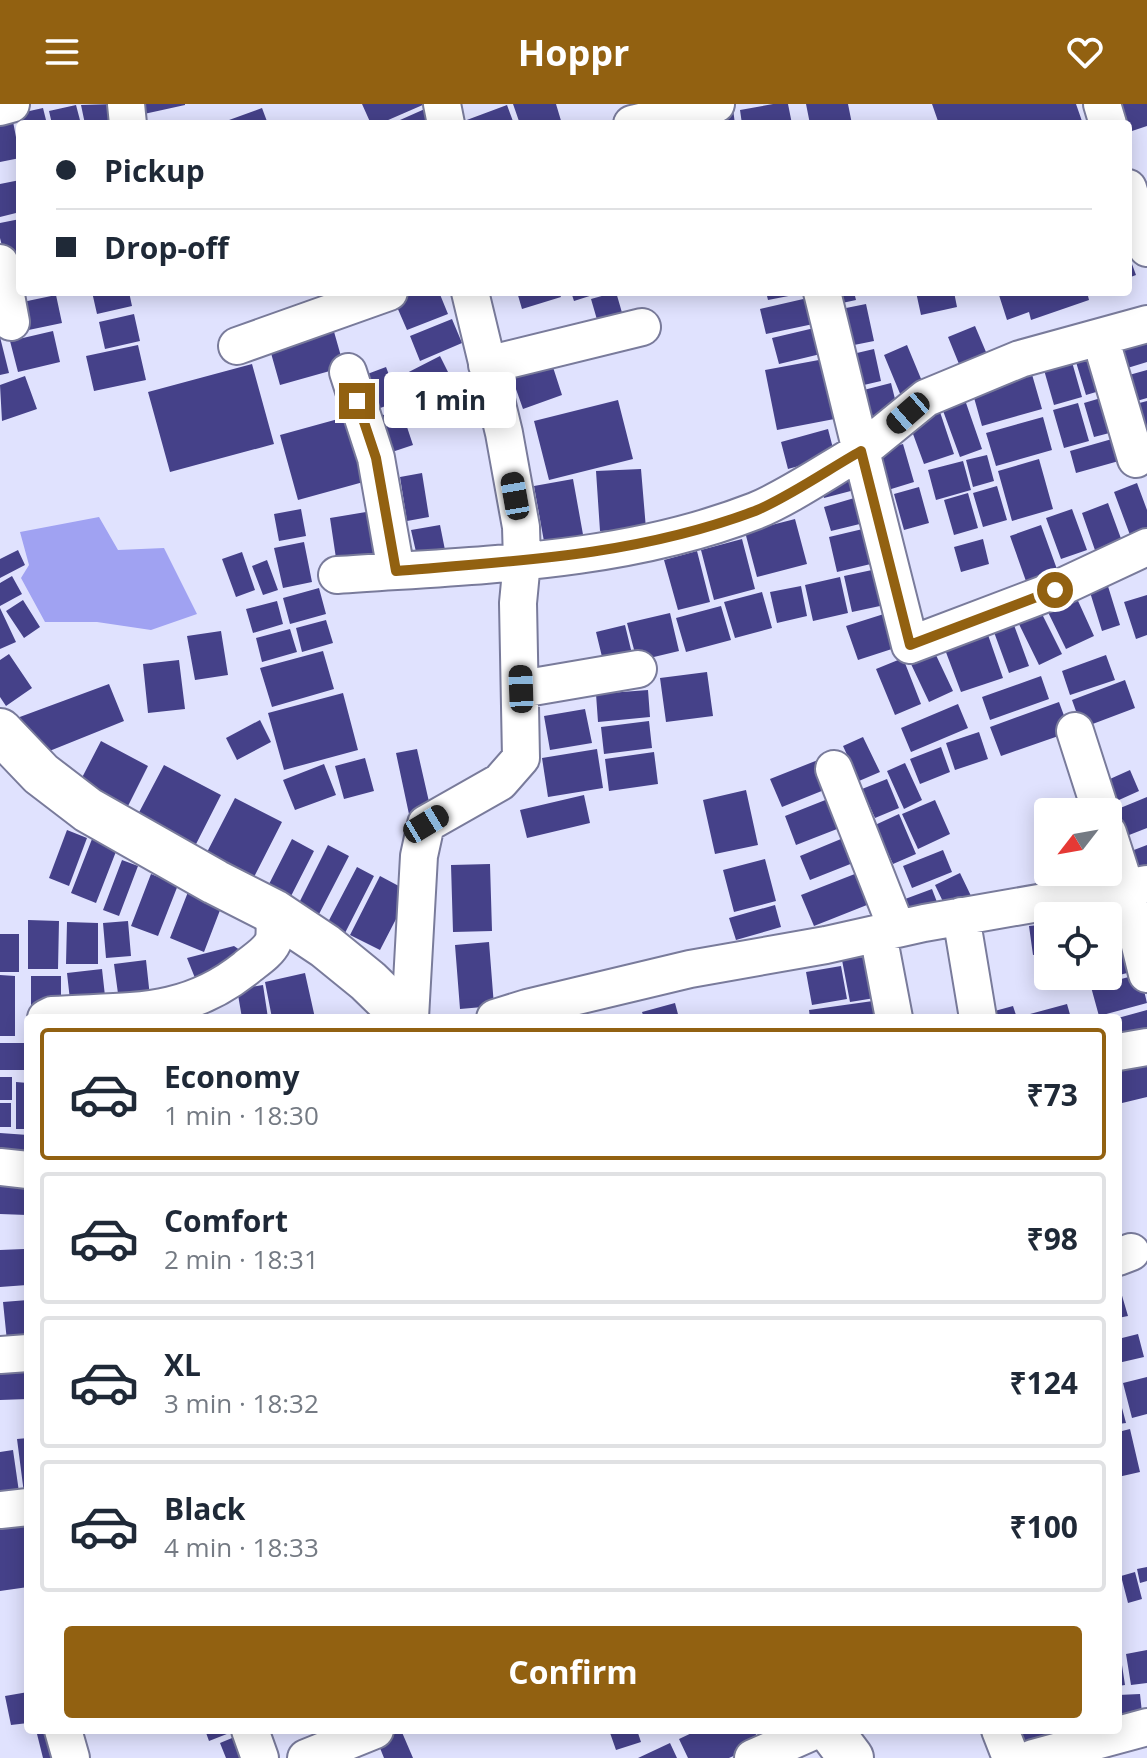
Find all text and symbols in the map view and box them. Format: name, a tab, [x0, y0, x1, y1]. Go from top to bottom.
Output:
text: Hoppr	[518, 28, 629, 77]
icon: menu	[40, 30, 84, 74]
icon: heart	[1063, 30, 1107, 74]
text: Pickup	[104, 150, 205, 191]
text: Drop-off	[104, 227, 229, 268]
callout: 1 min	[385, 373, 517, 429]
text: 1 min	[414, 382, 486, 418]
route end	[339, 383, 375, 419]
car	[882, 388, 934, 438]
car	[499, 470, 531, 522]
route start	[1037, 572, 1073, 608]
car	[508, 665, 534, 713]
north arrow	[1034, 798, 1122, 886]
map controls	[1034, 798, 1122, 990]
car	[399, 801, 453, 847]
button: locate	[1034, 902, 1122, 990]
text: Economy	[164, 1056, 300, 1097]
icon: car	[68, 1058, 140, 1130]
text: ₹73	[1027, 1074, 1078, 1115]
text: 1 min · 18:30	[164, 1097, 319, 1133]
text: Comfort	[164, 1200, 288, 1241]
icon: car	[68, 1202, 140, 1274]
text: ₹98	[1027, 1218, 1078, 1259]
text: 2 min · 18:31	[164, 1241, 319, 1277]
text: XL	[164, 1344, 201, 1385]
icon: car	[68, 1346, 140, 1418]
text: ₹124	[1009, 1362, 1078, 1403]
text: 3 min · 18:32	[164, 1385, 319, 1421]
text: Black	[164, 1488, 245, 1529]
icon: car	[68, 1490, 140, 1562]
text: ₹100	[1009, 1506, 1078, 1547]
text: 4 min · 18:33	[164, 1529, 319, 1565]
button: Confirm	[64, 1626, 1082, 1718]

